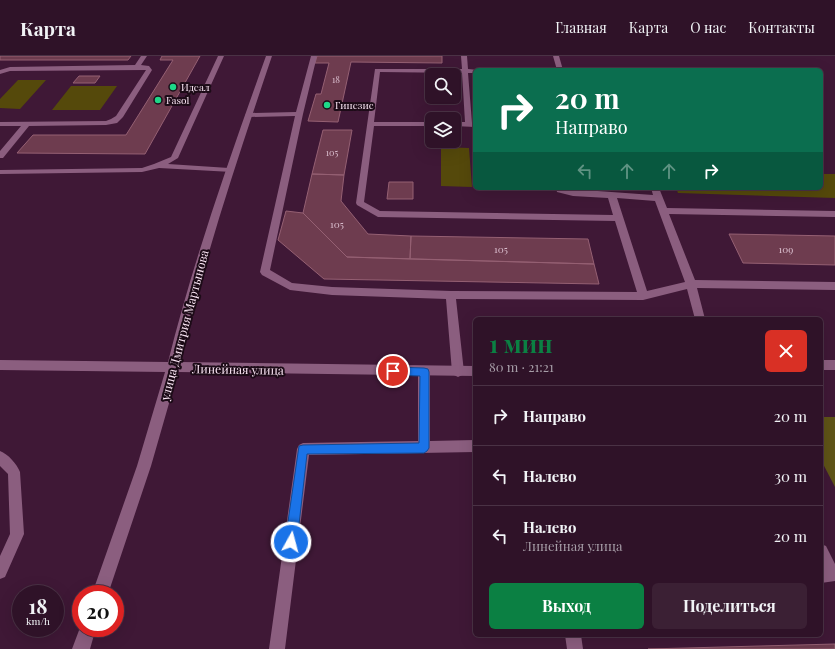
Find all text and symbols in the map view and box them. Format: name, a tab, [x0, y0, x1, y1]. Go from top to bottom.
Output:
text: Карта	[20, 15, 76, 41]
text: Главная	[555, 18, 607, 37]
text: Карта	[629, 18, 668, 37]
text: О нас	[690, 18, 726, 37]
text: Контакты	[748, 18, 815, 37]
map controls	[425, 68, 461, 148]
button: search	[425, 68, 461, 104]
house number: 18	[332, 73, 340, 85]
text: 20 m	[555, 79, 620, 116]
place label: Идеал	[181, 80, 210, 94]
marker: Идеал	[168, 82, 178, 92]
icon: right	[489, 84, 541, 136]
place label: Fasol	[166, 93, 189, 107]
marker: Fasol	[153, 95, 163, 105]
place label: Гинезис	[335, 98, 374, 112]
marker: Гинезис	[322, 100, 332, 110]
button: layers	[425, 112, 461, 148]
text: Направо	[555, 115, 628, 139]
house number: 105	[326, 146, 338, 158]
icon: left	[574, 160, 596, 182]
icon: ahead	[616, 160, 638, 182]
icon: ahead	[658, 160, 680, 182]
icon: right	[700, 160, 722, 182]
house number: 105	[330, 217, 344, 231]
house number: 105	[494, 242, 508, 256]
house number: 109	[779, 242, 793, 256]
street label: улица Дмитрия Мартынова	[156, 248, 212, 403]
text: 1 мин	[489, 327, 553, 359]
button: close	[765, 330, 807, 372]
pin	[376, 354, 410, 388]
text: 80 m · 21:21	[489, 358, 554, 375]
street label: Линейная улица	[191, 360, 284, 378]
icon: arrive	[382, 360, 404, 382]
icon: right	[489, 405, 511, 427]
text: Направо	[523, 406, 586, 426]
text: 20 m	[774, 406, 807, 426]
icon: left	[489, 465, 511, 487]
text: Налево	[523, 466, 576, 486]
text: 30 m	[774, 466, 807, 486]
text: Налево	[523, 517, 576, 537]
position arrow	[270, 521, 312, 563]
icon: left	[489, 525, 511, 547]
text: 20 m	[774, 526, 807, 546]
text: Линейная улица	[523, 537, 622, 554]
button: Выход	[489, 583, 644, 629]
button: Поделиться	[652, 583, 807, 629]
speed limit sign: 20	[72, 585, 124, 637]
text: 18	[29, 592, 47, 619]
text: km/h	[26, 614, 50, 628]

